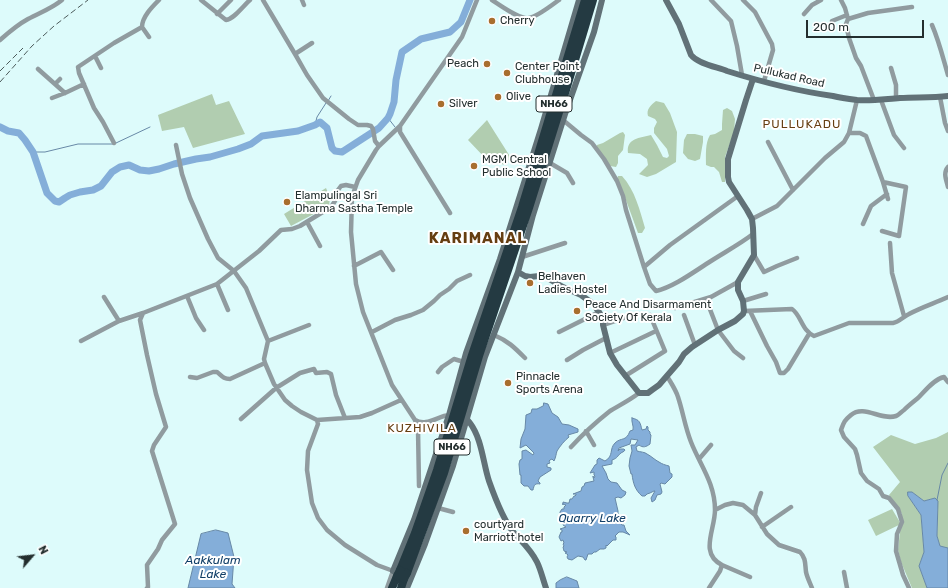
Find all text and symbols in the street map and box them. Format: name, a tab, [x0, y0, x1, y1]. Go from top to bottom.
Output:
scale bar	[808, 12, 926, 38]
place label: Cherry	[500, 14, 535, 28]
marker: Cherry	[487, 16, 497, 26]
text: 200 m	[813, 20, 849, 34]
place label: Peach	[447, 57, 479, 71]
marker: Peach	[482, 59, 492, 69]
place label: Center Point Clubhouse	[515, 60, 579, 86]
street label: Pullukad Road	[752, 61, 826, 91]
marker: Center Point Clubhouse	[502, 68, 512, 78]
place label: Olive	[506, 90, 531, 104]
marker: Olive	[493, 92, 503, 102]
road number: NH66	[536, 96, 572, 112]
place label: Silver	[449, 97, 477, 111]
marker: Silver	[436, 99, 446, 109]
district label: PULLUKADU	[763, 118, 841, 132]
place label: MGM Central Public School	[482, 153, 551, 179]
marker: MGM Central Public School	[469, 161, 479, 171]
place label: Elampulingal Sri Dharma Sastha Temple	[295, 189, 413, 215]
marker: Elampulingal Sri Dharma Sastha Temple	[282, 197, 292, 207]
district label: KARIMANAL	[429, 230, 527, 248]
place label: Belhaven Ladies Hostel	[538, 270, 607, 296]
marker: Belhaven Ladies Hostel	[525, 278, 535, 288]
place label: Peace And Disarmament Society Of Kerala	[585, 298, 711, 324]
marker: Peace And Disarmament Society Of Kerala	[572, 306, 582, 316]
place label: Pinnacle Sports Arena	[516, 370, 583, 396]
marker: Pinnacle Sports Arena	[503, 378, 513, 388]
district label: KUZHIVILA	[387, 422, 457, 436]
road number: NH66	[434, 439, 470, 455]
water label: Quarry Lake	[558, 512, 626, 526]
place label: courtyard Marriott hotel	[474, 518, 543, 544]
marker: courtyard Marriott hotel	[461, 526, 471, 536]
north arrow	[12, 536, 52, 576]
text: N	[35, 544, 51, 557]
water label: Aakkulam Lake	[185, 554, 241, 582]

